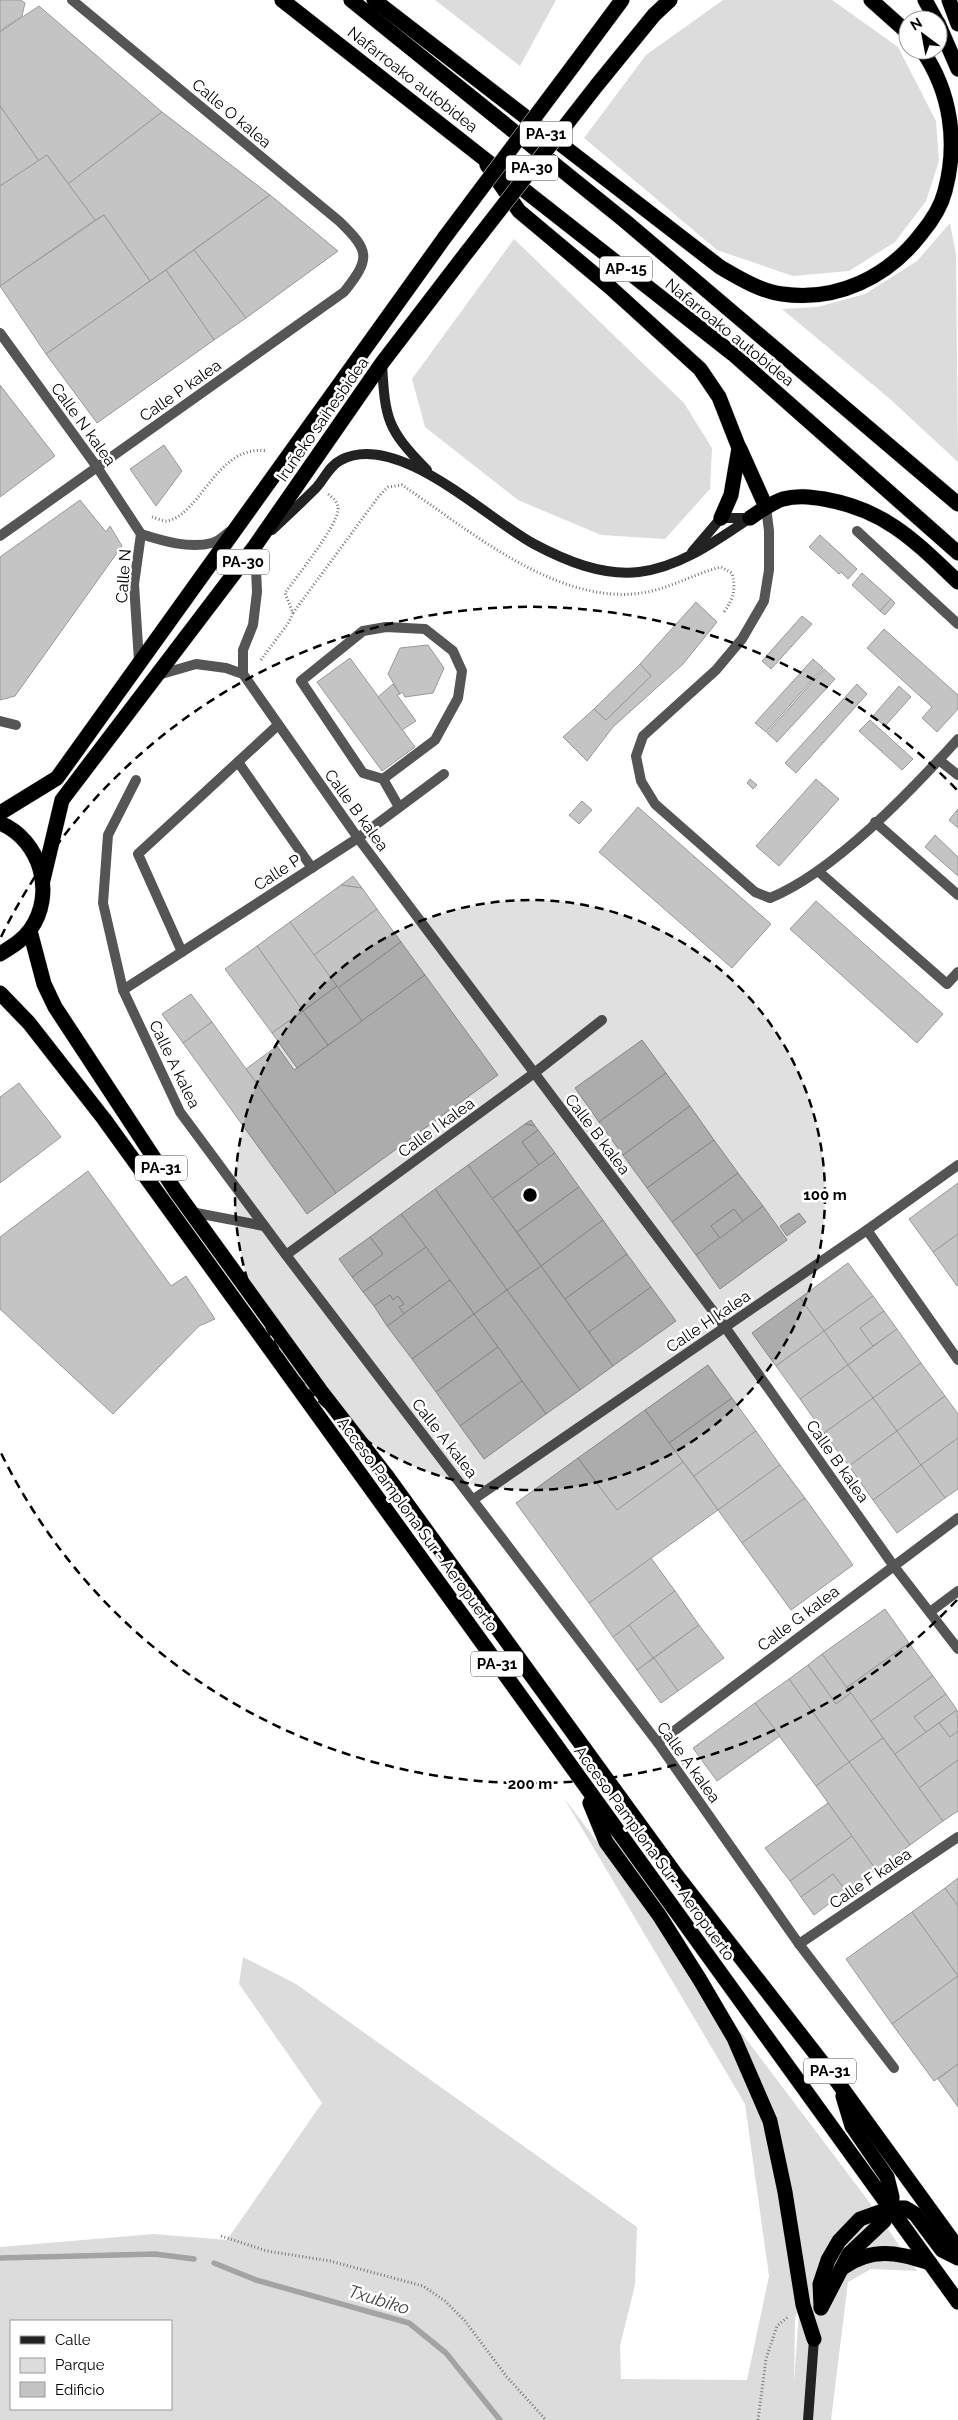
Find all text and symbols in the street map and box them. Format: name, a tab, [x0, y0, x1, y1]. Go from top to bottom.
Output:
north arrow	[898, 10, 948, 60]
text: N	[907, 14, 925, 34]
street label: Nafarroako autobidea	[344, 23, 482, 136]
street label: Calle O kalea	[188, 75, 275, 152]
road number: PA-31	[520, 122, 572, 146]
road number: PA-30	[506, 156, 558, 180]
road number: AP-15	[600, 256, 652, 282]
street label: Nafarroako autobidea	[661, 275, 798, 390]
street label: Iruñeko saihesbidea	[272, 354, 372, 485]
street label: Calle P kalea	[136, 355, 225, 425]
street label: Calle N kalea	[47, 379, 120, 469]
street label: Calle N	[112, 548, 135, 604]
road number: PA-30	[217, 550, 269, 574]
street label: Calle B kalea	[321, 766, 393, 855]
street label: Calle P	[250, 850, 304, 895]
street label: Calle A kalea	[145, 1017, 204, 1111]
street label: Calle B kalea	[561, 1090, 634, 1178]
street label: Calle I kalea	[394, 1093, 478, 1161]
road number: PA-31	[135, 1156, 187, 1180]
centre of rings	[521, 1186, 539, 1204]
text: 100 m	[803, 1186, 847, 1204]
street label: Calle H kalea	[663, 1286, 754, 1357]
street label: Calle A kalea	[408, 1395, 481, 1482]
street label: Acceso Pamplona Sur - Aeropuerto	[333, 1413, 502, 1635]
street label: Calle B kalea	[802, 1416, 873, 1506]
street label: Calle G kalea	[754, 1582, 843, 1655]
road number: PA-31	[471, 1652, 523, 1676]
street label: Calle A kalea	[653, 1718, 724, 1806]
street label: Acceso Pamplona Sur - Aeropuerto	[570, 1742, 739, 1964]
text: 200 m	[508, 1775, 552, 1793]
street label: Calle F kalea	[826, 1844, 915, 1913]
road number: PA-31	[804, 2058, 856, 2084]
water label: Txubiko	[346, 2280, 412, 2319]
legend	[10, 2320, 172, 2410]
text: Calle	[55, 2331, 91, 2349]
text: Parque	[55, 2356, 105, 2374]
text: Edificio	[55, 2381, 105, 2399]

